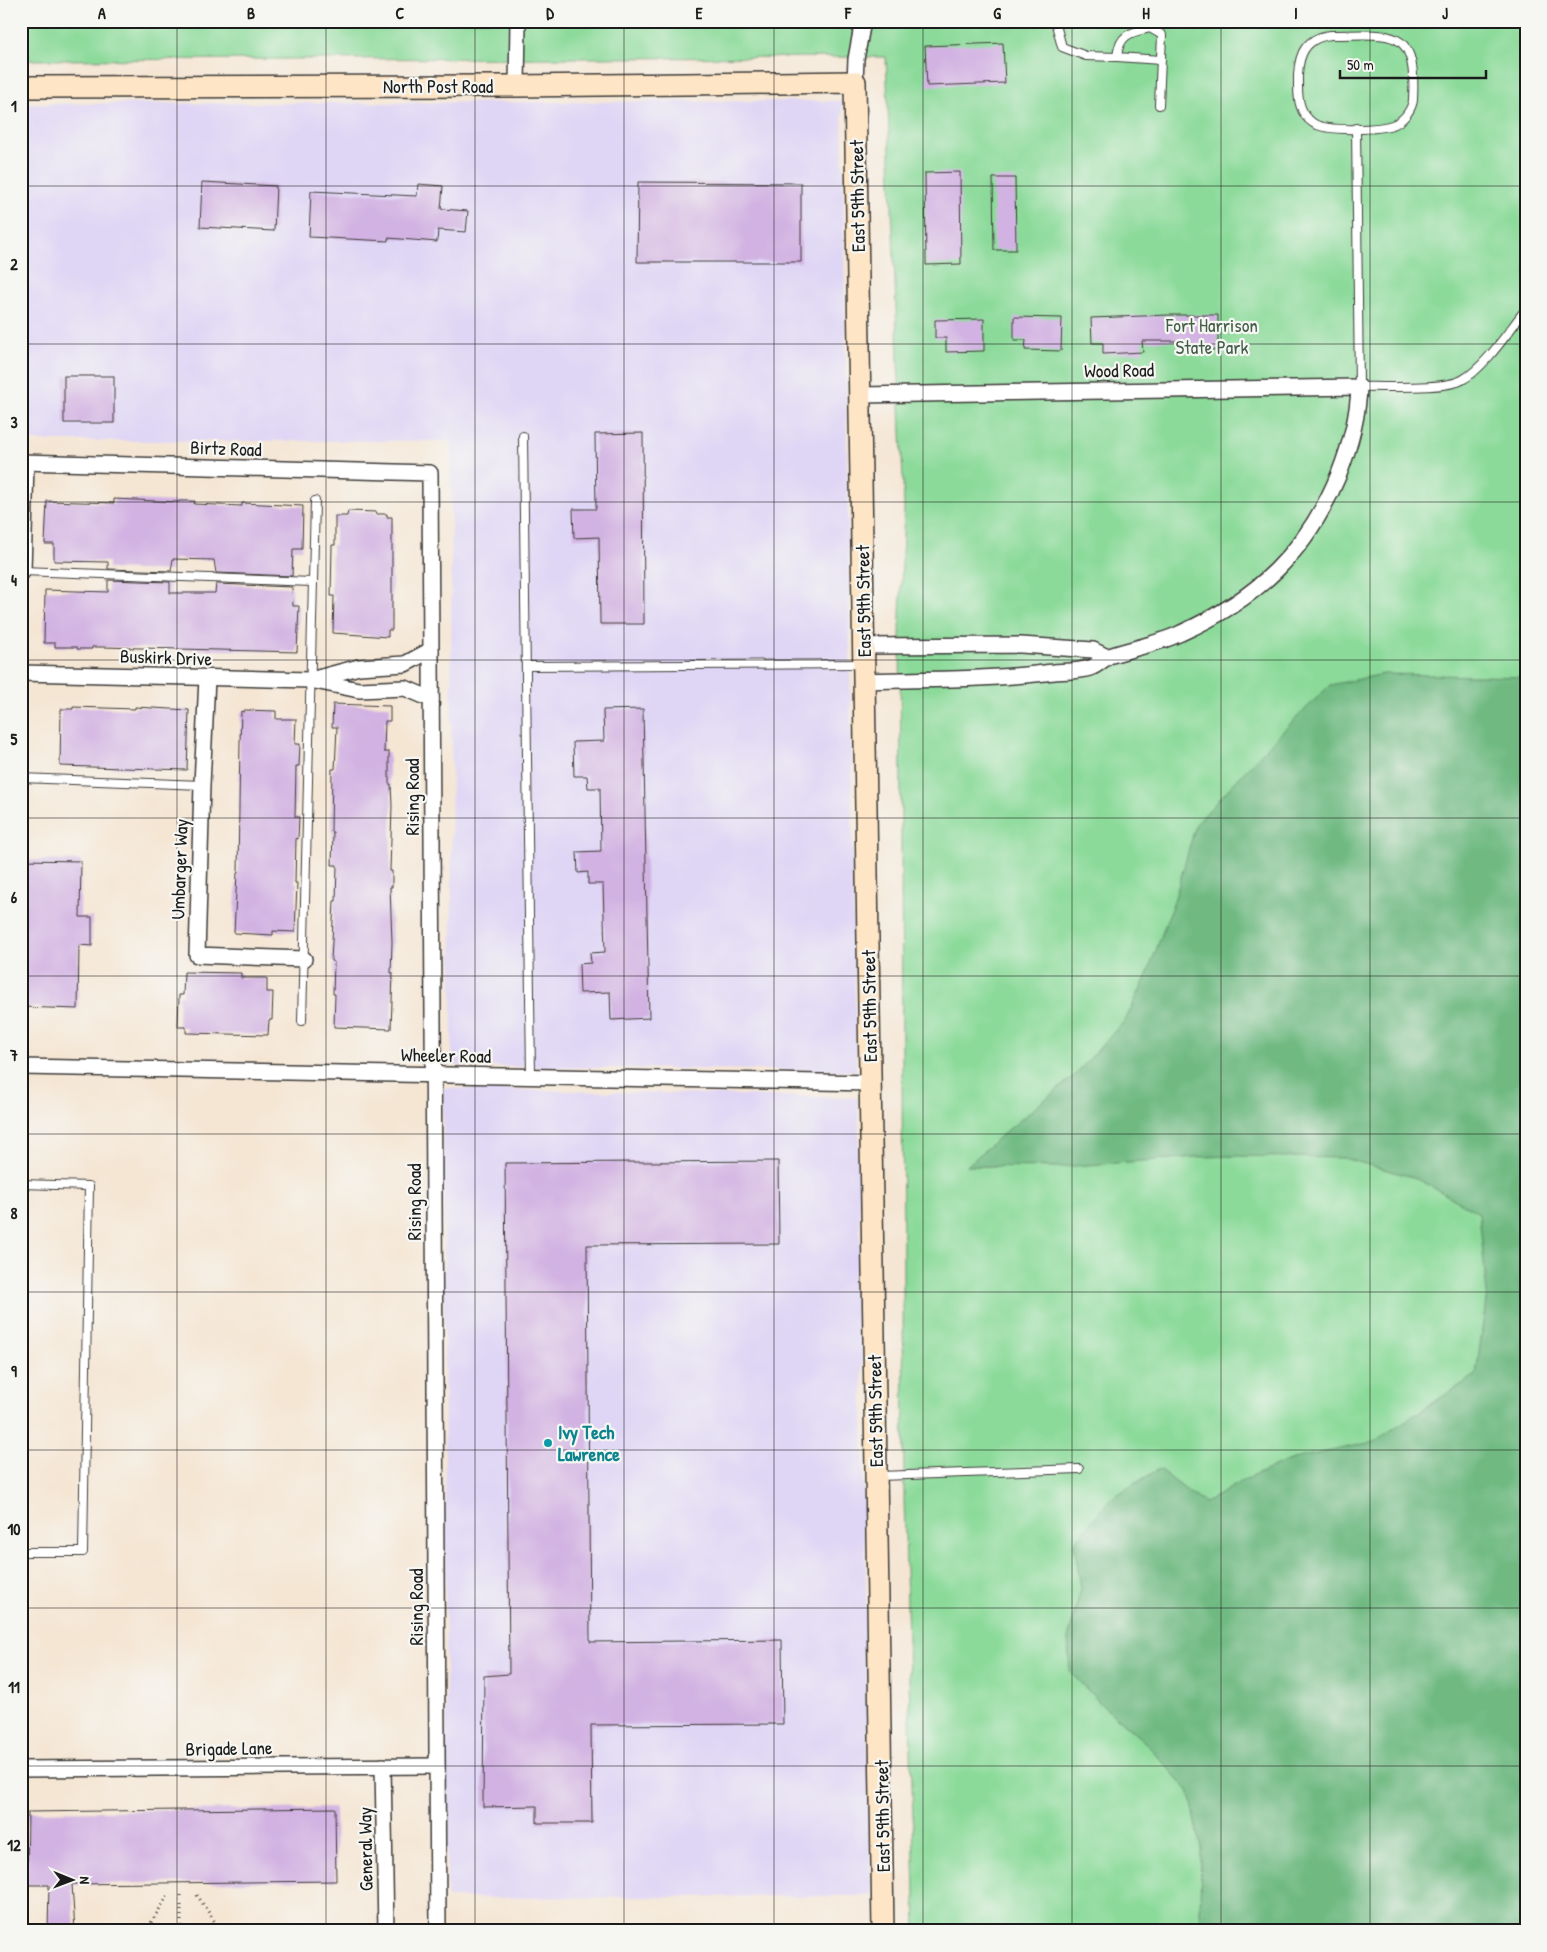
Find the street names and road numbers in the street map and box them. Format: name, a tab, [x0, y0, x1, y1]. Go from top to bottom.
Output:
street label: North Post Road	[383, 73, 494, 99]
street label: East 59th Street	[843, 139, 871, 252]
street label: Wood Road	[1084, 356, 1155, 384]
street label: Birtz Road	[190, 434, 263, 462]
street label: East 59th Street	[849, 544, 877, 657]
street label: Buskirk Drive	[120, 642, 213, 672]
street label: Rising Road	[399, 758, 425, 836]
street label: Umbarger Way	[164, 818, 194, 920]
street label: East 59th Street	[855, 949, 883, 1062]
street label: Wheeler Road	[401, 1041, 492, 1069]
street label: Rising Road	[401, 1163, 427, 1241]
street label: East 59th Street	[861, 1354, 889, 1467]
street label: Rising Road	[403, 1568, 429, 1646]
street label: Brigade Lane	[185, 1734, 273, 1762]
street label: East 59th Street	[868, 1759, 896, 1872]
street label: General Way	[351, 1807, 379, 1891]

